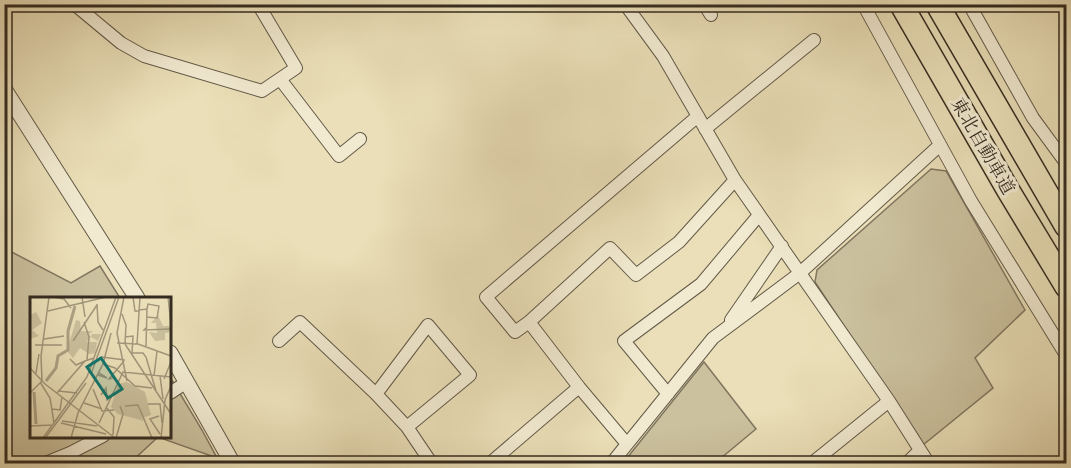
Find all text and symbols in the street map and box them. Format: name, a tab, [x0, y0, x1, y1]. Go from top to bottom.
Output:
street label: 東北自動車道	[947, 94, 1019, 198]
inset map	[30, 297, 171, 438]

